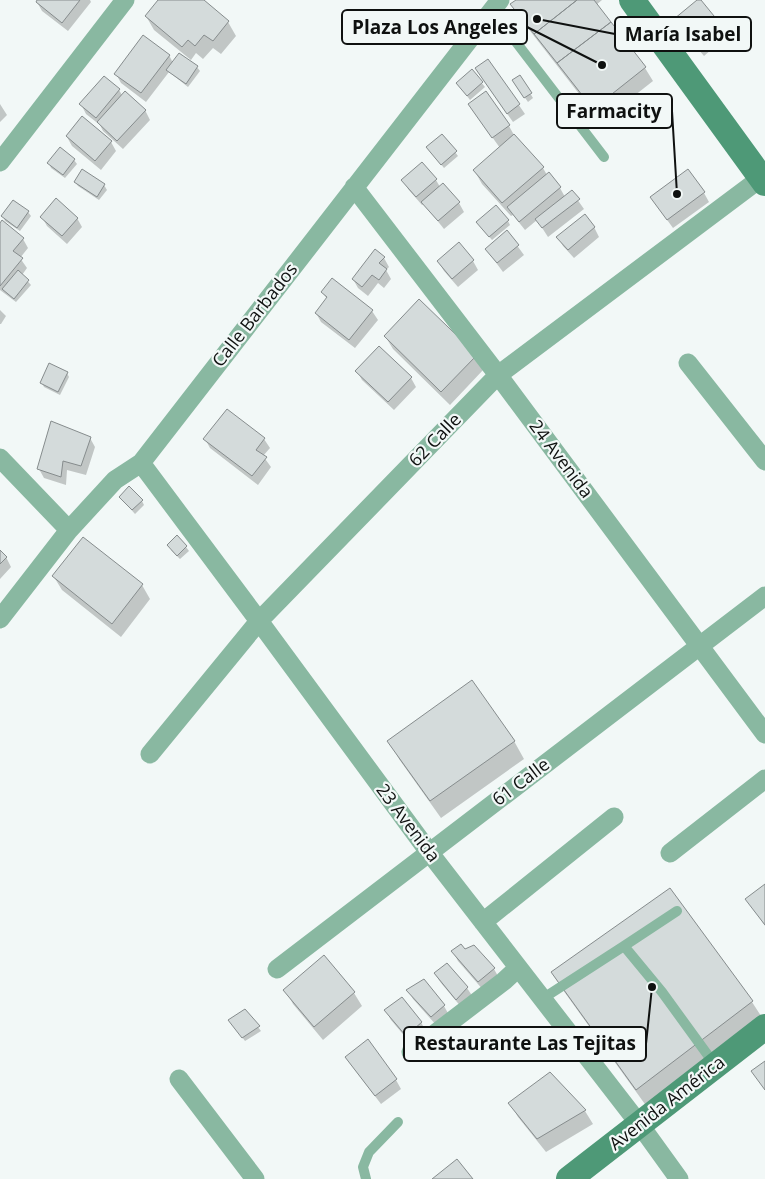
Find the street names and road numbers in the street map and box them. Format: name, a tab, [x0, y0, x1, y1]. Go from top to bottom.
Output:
street label: Calle Barbados	[206, 257, 302, 371]
street label: 62 Calle	[403, 407, 466, 471]
street label: 24 Avenida	[524, 414, 599, 502]
street label: 61 Calle	[487, 752, 554, 811]
street label: 23 Avenida	[371, 778, 446, 866]
street label: Avenida América	[604, 1050, 729, 1155]

